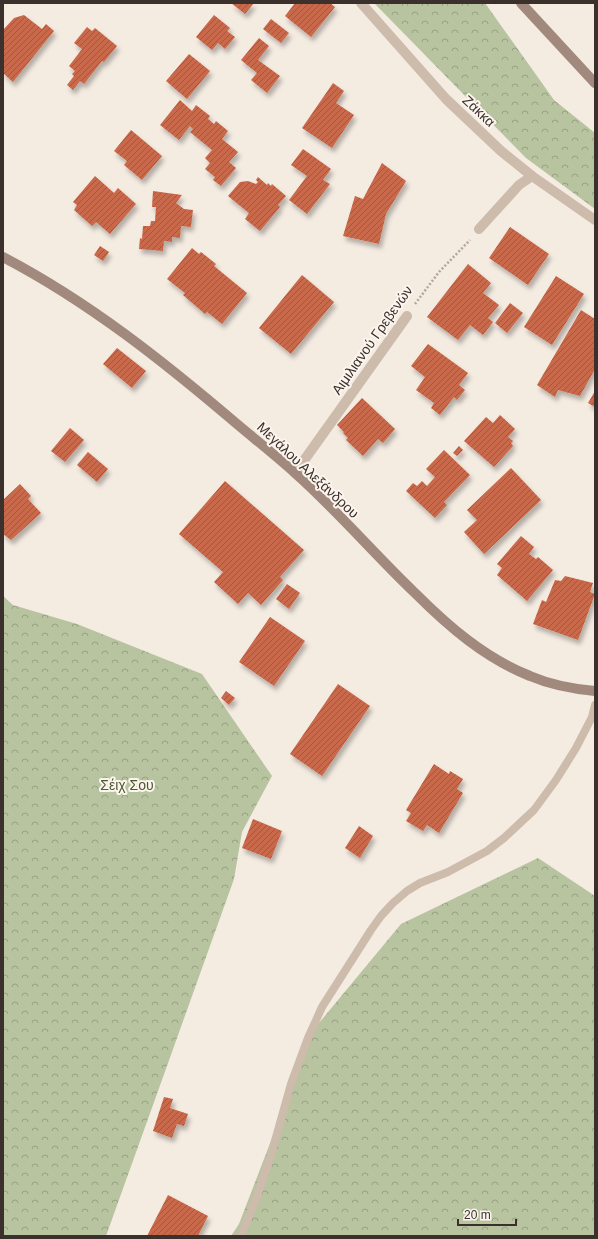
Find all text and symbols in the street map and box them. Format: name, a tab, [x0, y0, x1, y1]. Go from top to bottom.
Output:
street label: Ζάκκα	[459, 92, 499, 130]
street label: Αιμιλιανού Γρεβενών	[328, 282, 416, 398]
street label: Μεγάλου Αλεξάνδρου	[254, 419, 362, 521]
park label: Σέιχ Σου	[100, 777, 154, 793]
scale bar	[458, 1201, 516, 1227]
text: 20 m	[464, 1208, 491, 1222]

